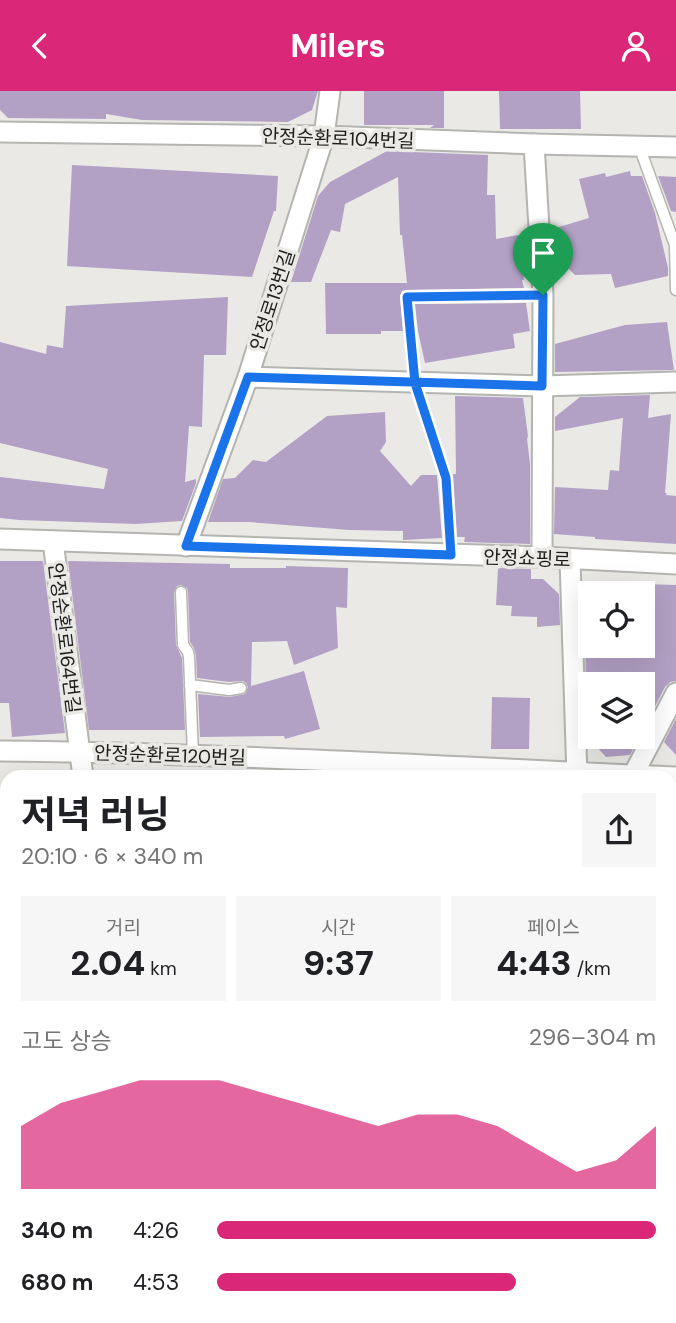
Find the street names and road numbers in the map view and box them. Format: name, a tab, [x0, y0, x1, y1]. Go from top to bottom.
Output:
street label: 안정순환로104번길	[261, 123, 415, 154]
street label: 안정로13번길	[244, 247, 301, 354]
street label: 안정쇼핑로	[483, 544, 571, 573]
street label: 안정순환로164번길	[43, 561, 86, 715]
street label: 안정순환로120번길	[94, 740, 246, 771]

